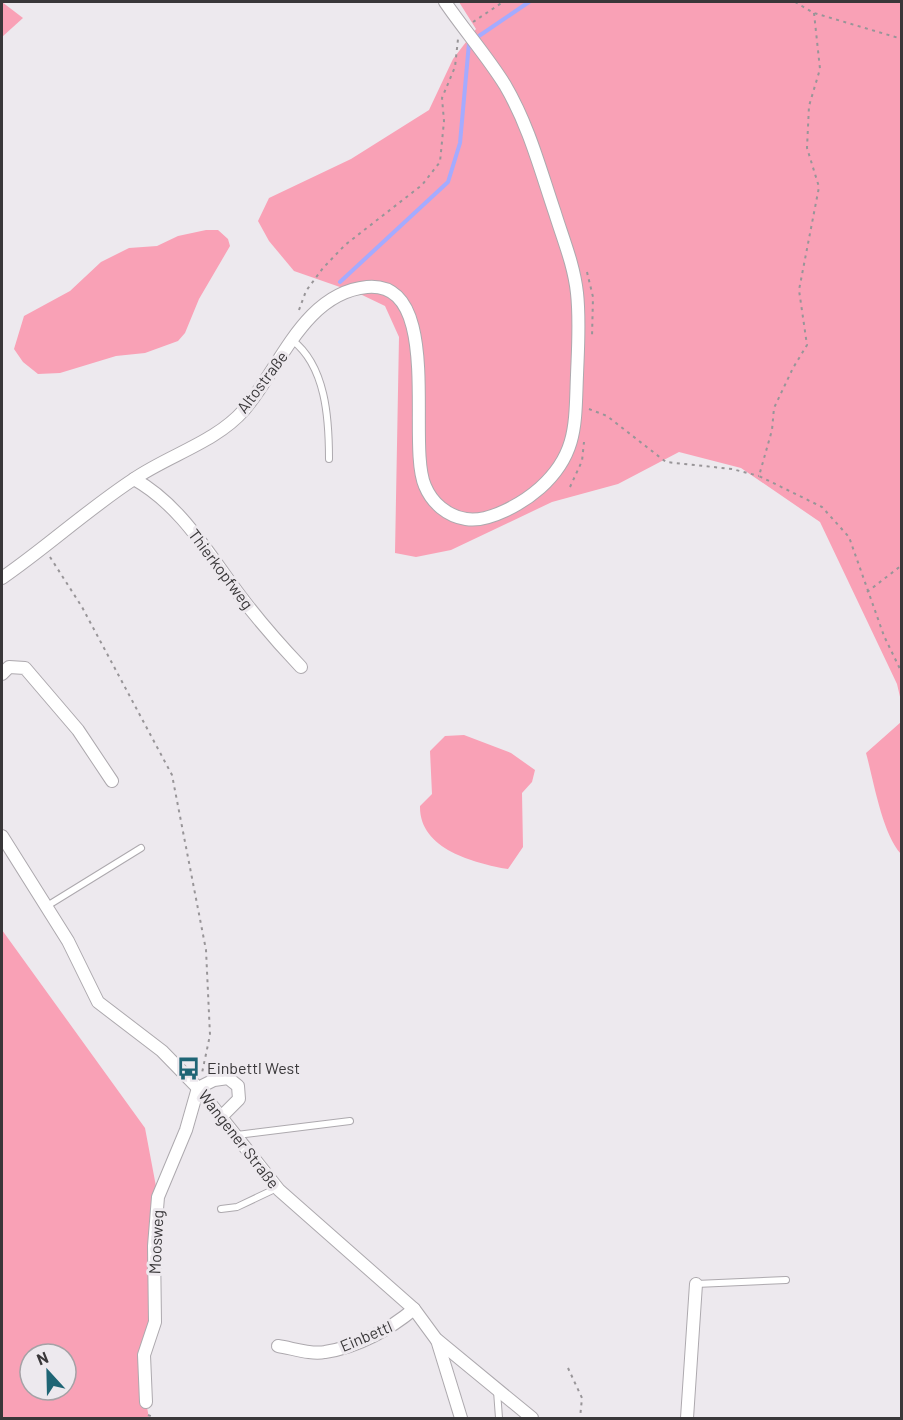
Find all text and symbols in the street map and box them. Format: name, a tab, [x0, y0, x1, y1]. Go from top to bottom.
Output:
street label: Altostraße	[232, 347, 291, 416]
street label: Thierkopfweg	[185, 525, 258, 613]
bus stop icon: Einbettl West	[176, 1055, 202, 1081]
place label: Einbettl West	[207, 1058, 300, 1077]
street label: Wangener Straße	[195, 1086, 284, 1192]
street label: Moosweg	[144, 1209, 167, 1275]
street label: Einbettl	[337, 1316, 395, 1355]
north arrow	[18, 1342, 78, 1402]
text: N	[34, 1347, 51, 1368]

